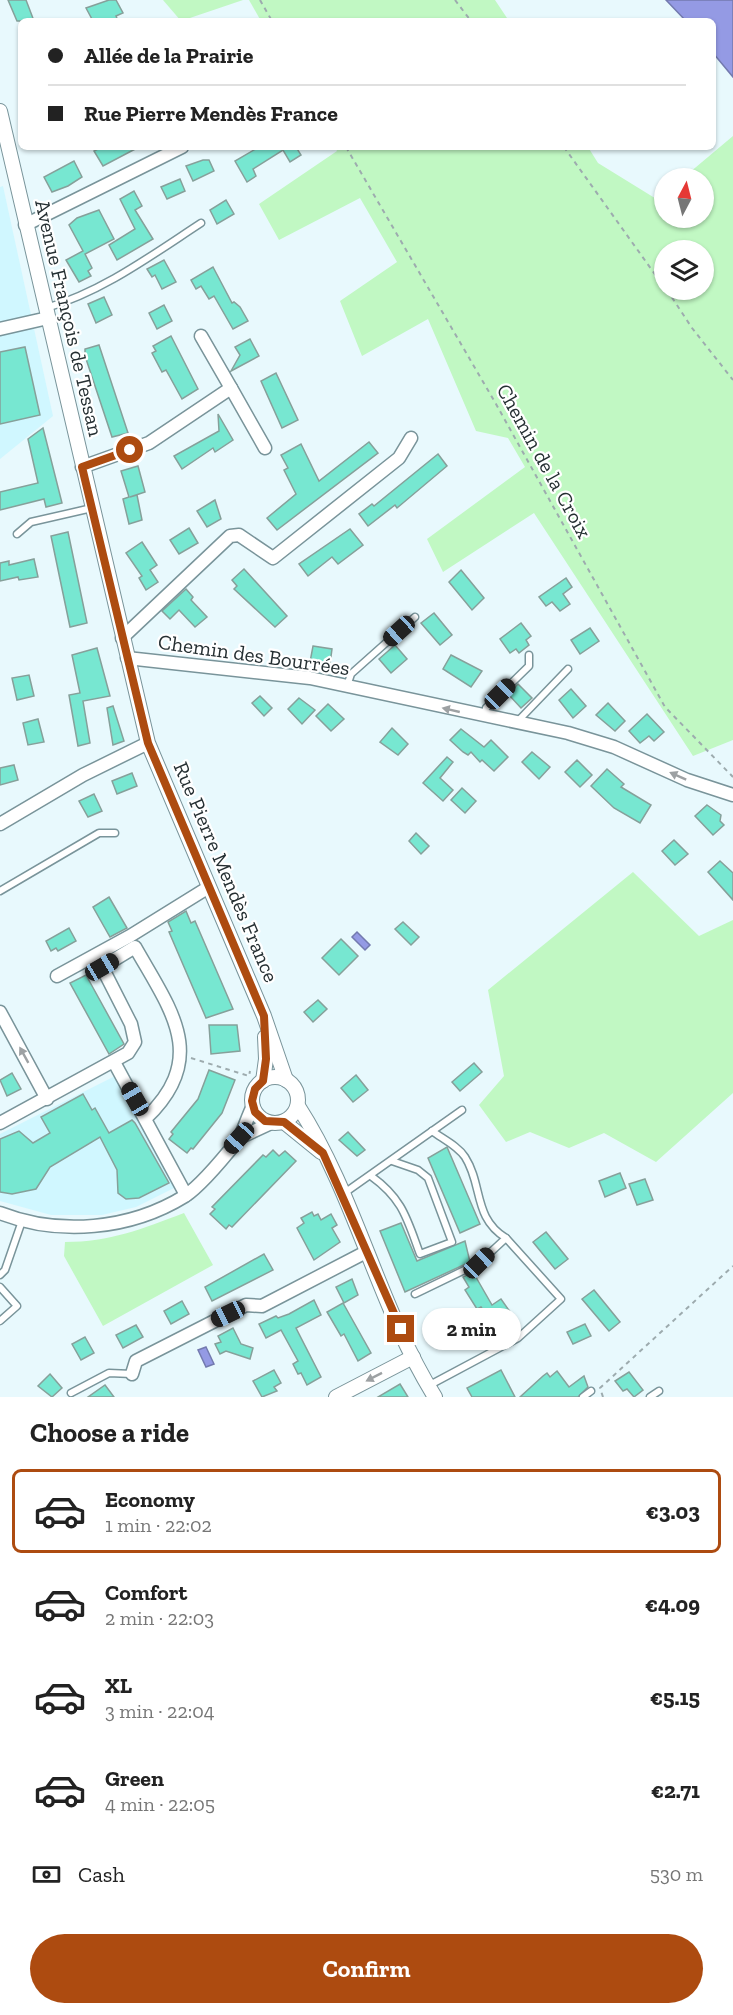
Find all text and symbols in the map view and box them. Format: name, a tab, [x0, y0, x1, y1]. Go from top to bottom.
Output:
text: Allée de la Prairie	[84, 42, 253, 69]
text: Rue Pierre Mendès France	[84, 100, 338, 127]
north arrow	[654, 168, 714, 228]
map controls	[654, 168, 714, 300]
street label: Avenue François de Tessan	[30, 197, 109, 439]
button: layers	[654, 240, 714, 300]
street label: Chemin de la Croix	[492, 379, 597, 542]
route start	[116, 436, 143, 463]
car	[380, 612, 418, 650]
street label: Chemin des Bourrées	[157, 629, 351, 680]
car	[481, 675, 519, 713]
one-way arrow	[441, 705, 460, 714]
street label: Rue Pierre Mendès France	[169, 758, 284, 986]
one-way arrow	[668, 771, 686, 781]
car	[82, 950, 122, 984]
one-way arrow	[19, 1047, 29, 1064]
car	[118, 1079, 152, 1119]
car	[220, 1119, 258, 1157]
car	[460, 1244, 498, 1282]
car	[208, 1298, 248, 1330]
callout: 2 min	[422, 1308, 521, 1350]
route end	[387, 1315, 414, 1342]
text: 2 min	[447, 1317, 496, 1341]
one-way arrow	[366, 1372, 383, 1382]
text: Choose a ride	[30, 1417, 189, 1449]
icon: car	[33, 1484, 87, 1538]
text: Economy	[105, 1486, 195, 1513]
text: €3.03	[646, 1498, 700, 1525]
text: 1 min · 22:02	[105, 1513, 212, 1537]
icon: car	[33, 1577, 87, 1631]
text: Comfort	[105, 1579, 187, 1606]
text: €4.09	[645, 1591, 700, 1618]
text: 2 min · 22:03	[105, 1606, 214, 1630]
icon: car	[33, 1670, 87, 1724]
text: XL	[105, 1672, 132, 1699]
text: €5.15	[650, 1684, 700, 1711]
text: 3 min · 22:04	[105, 1699, 214, 1723]
icon: car	[33, 1763, 87, 1817]
text: Green	[105, 1765, 164, 1792]
text: €2.71	[651, 1777, 700, 1804]
text: 4 min · 22:05	[105, 1792, 215, 1816]
icon: cash	[30, 1858, 63, 1891]
text: Cash	[78, 1861, 125, 1888]
text: 530 m	[650, 1862, 703, 1886]
button: Confirm	[30, 1934, 703, 2003]

